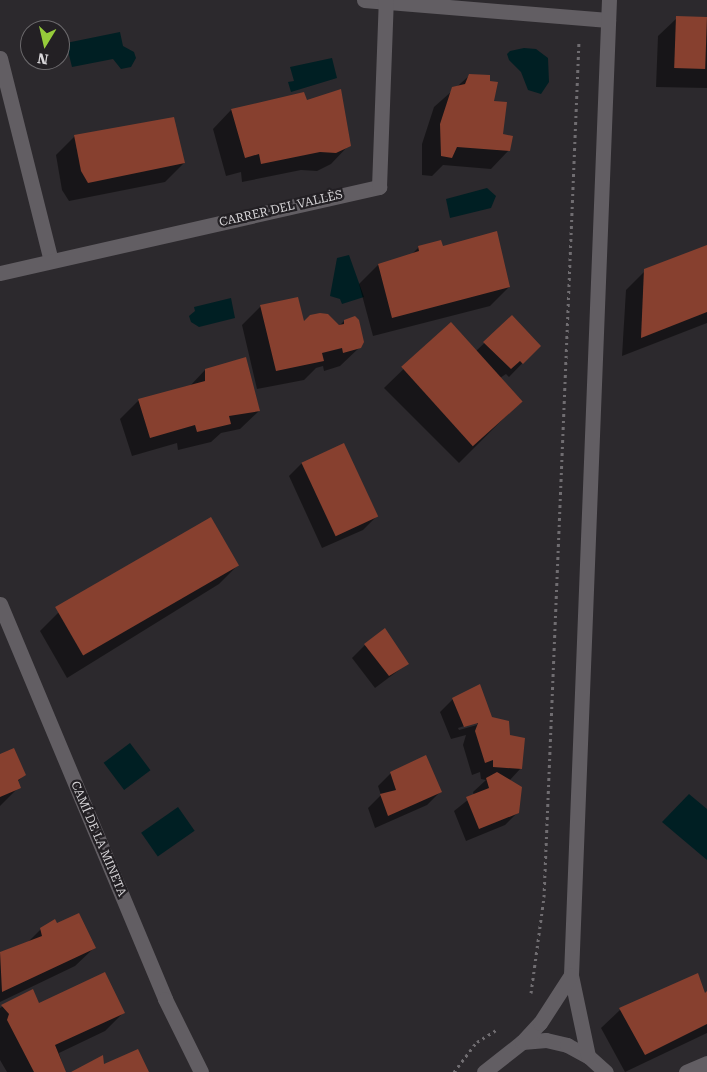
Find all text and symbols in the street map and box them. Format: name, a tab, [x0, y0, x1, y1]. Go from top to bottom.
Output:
north arrow	[20, 20, 70, 70]
text: N	[36, 50, 49, 68]
street label: CARRER DEL VALLÈS	[218, 188, 344, 230]
street label: CAMÍ DE LA MINETA	[67, 779, 129, 899]

